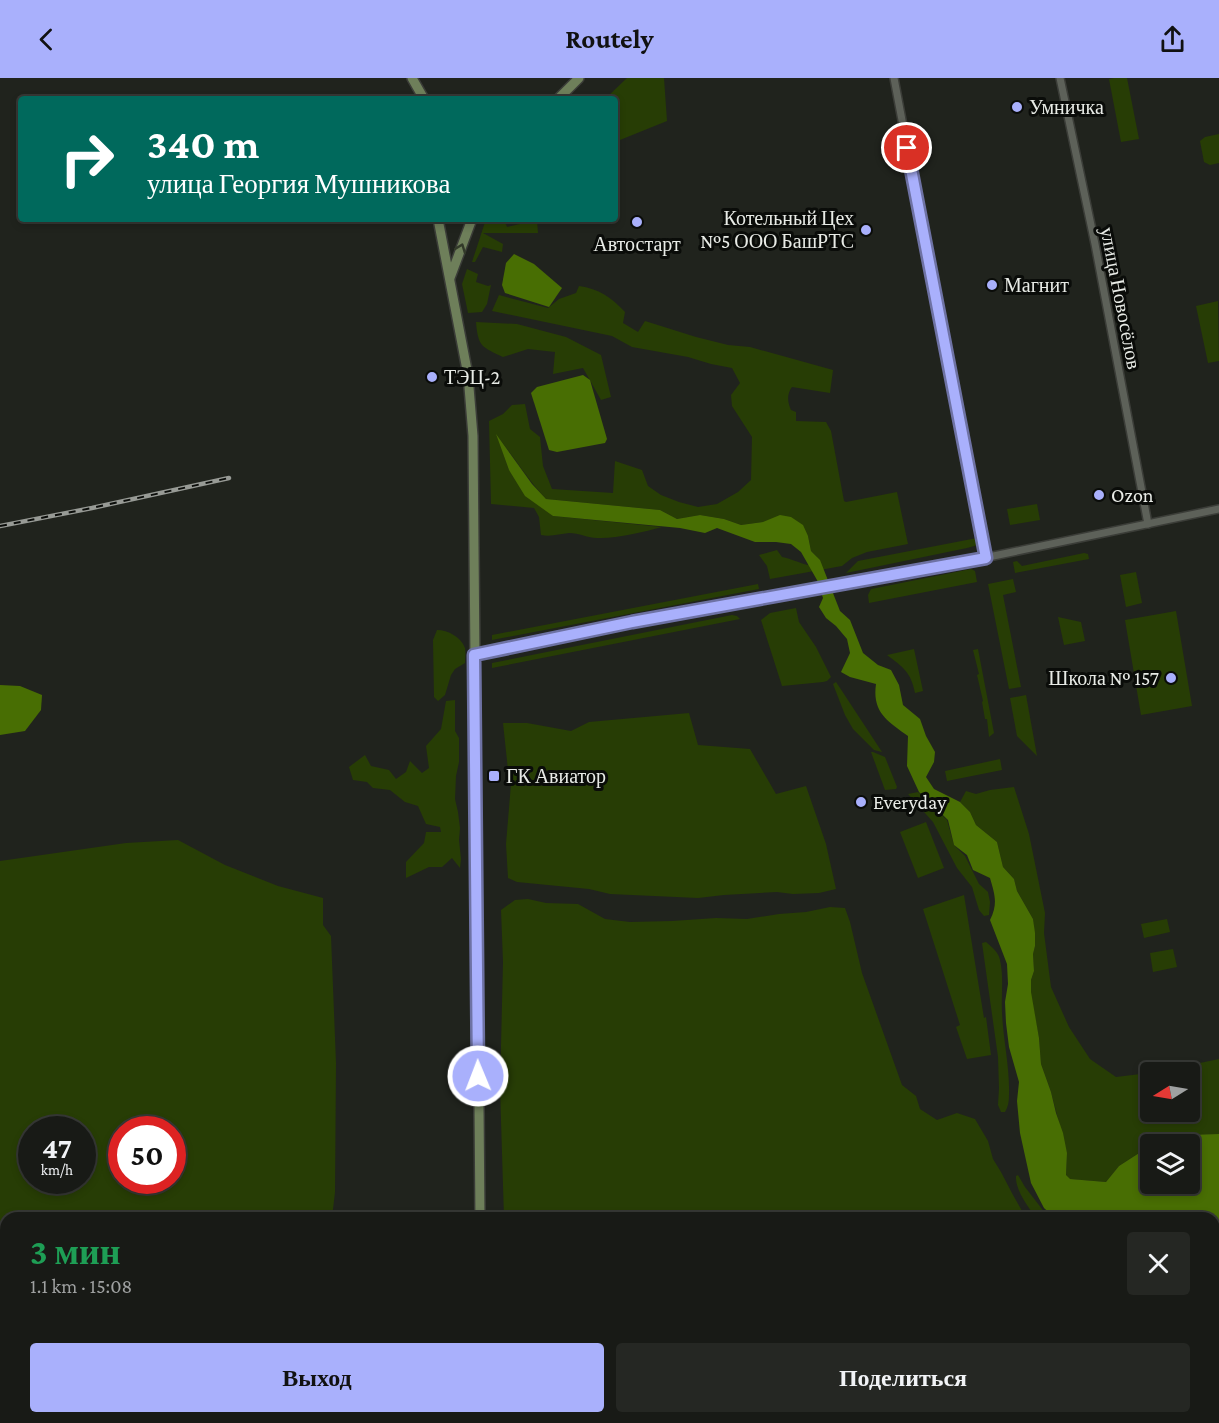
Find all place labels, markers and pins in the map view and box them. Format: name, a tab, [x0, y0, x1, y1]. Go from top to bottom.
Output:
place label: Умничка	[1029, 96, 1104, 118]
marker: Умничка	[1010, 100, 1024, 114]
pin	[881, 122, 932, 173]
place label: Котельный Цех №5 ООО БашРТС	[700, 207, 854, 252]
marker: Автостарт	[630, 215, 644, 229]
marker: Котельный Цех №5 ООО БашРТС	[859, 223, 873, 237]
place label: Автостарт	[593, 233, 681, 256]
place label: Магнит	[1004, 274, 1069, 296]
marker: Магнит	[985, 278, 999, 292]
place label: ТЭЦ-2	[444, 366, 500, 389]
marker: ТЭЦ-2	[425, 370, 439, 384]
place label: Ozon	[1111, 484, 1154, 506]
marker: Ozon	[1092, 488, 1106, 502]
place label: Школа № 157	[1048, 667, 1159, 689]
marker: Школа № 157	[1164, 671, 1178, 685]
place label: ГК Авиатор	[506, 765, 606, 788]
marker: ГК Авиатор	[487, 769, 501, 783]
place label: Everyday	[873, 791, 947, 814]
marker: Everyday	[854, 795, 868, 809]

